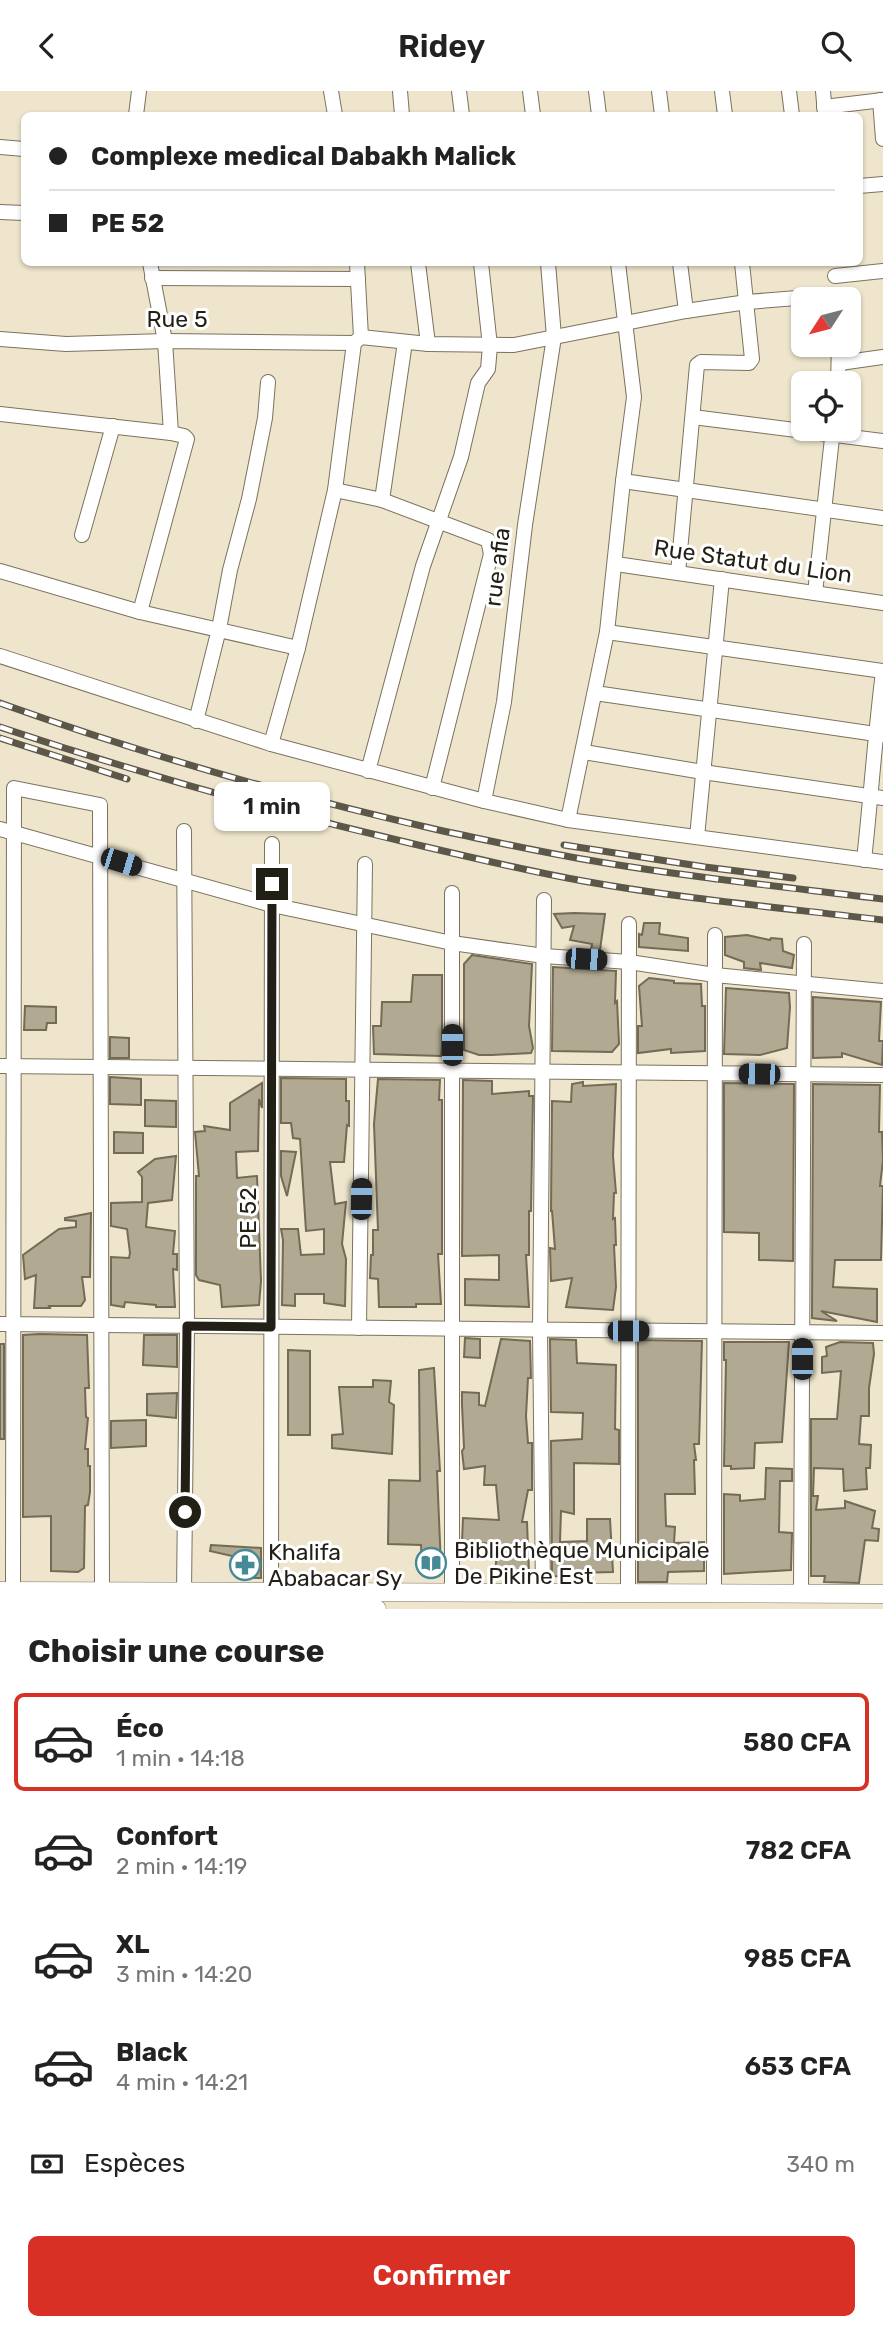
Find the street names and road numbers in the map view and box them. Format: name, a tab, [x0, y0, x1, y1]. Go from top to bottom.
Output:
street label: Rue 5	[146, 305, 208, 333]
street label: rue afia	[478, 526, 516, 608]
street label: Rue Statut du Lion	[652, 533, 854, 589]
street label: PE 52	[234, 1187, 262, 1249]

